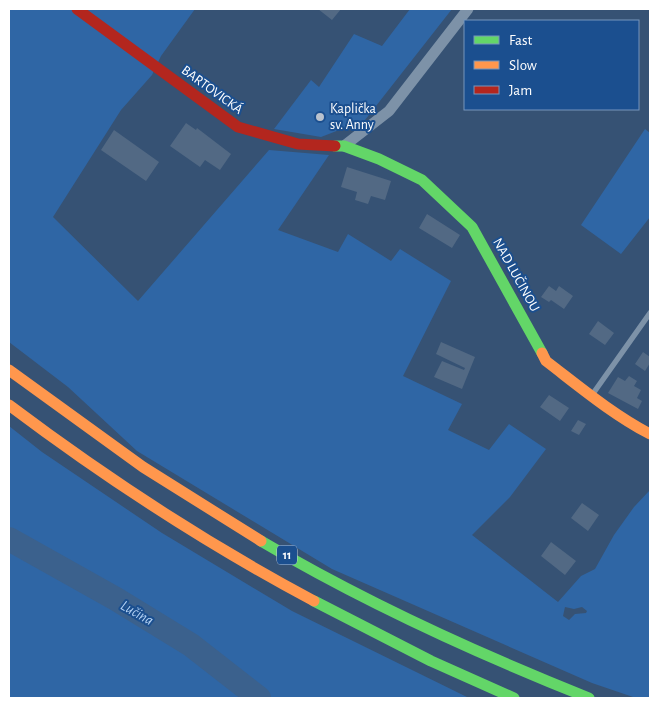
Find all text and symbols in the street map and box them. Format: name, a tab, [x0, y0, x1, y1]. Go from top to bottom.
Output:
legend	[464, 20, 639, 110]
text: Fast	[509, 33, 533, 48]
text: Slow	[509, 58, 537, 73]
street label: BARTOVICKÁ	[179, 61, 247, 117]
text: Jam	[509, 83, 532, 98]
place label: Kaplička sv. Anny	[330, 102, 376, 132]
marker: Kaplička sv. Anny	[314, 111, 326, 123]
street label: NAD LUČINOU	[490, 235, 544, 314]
road number: 11	[277, 546, 297, 564]
water label: Lučina	[118, 598, 156, 628]

